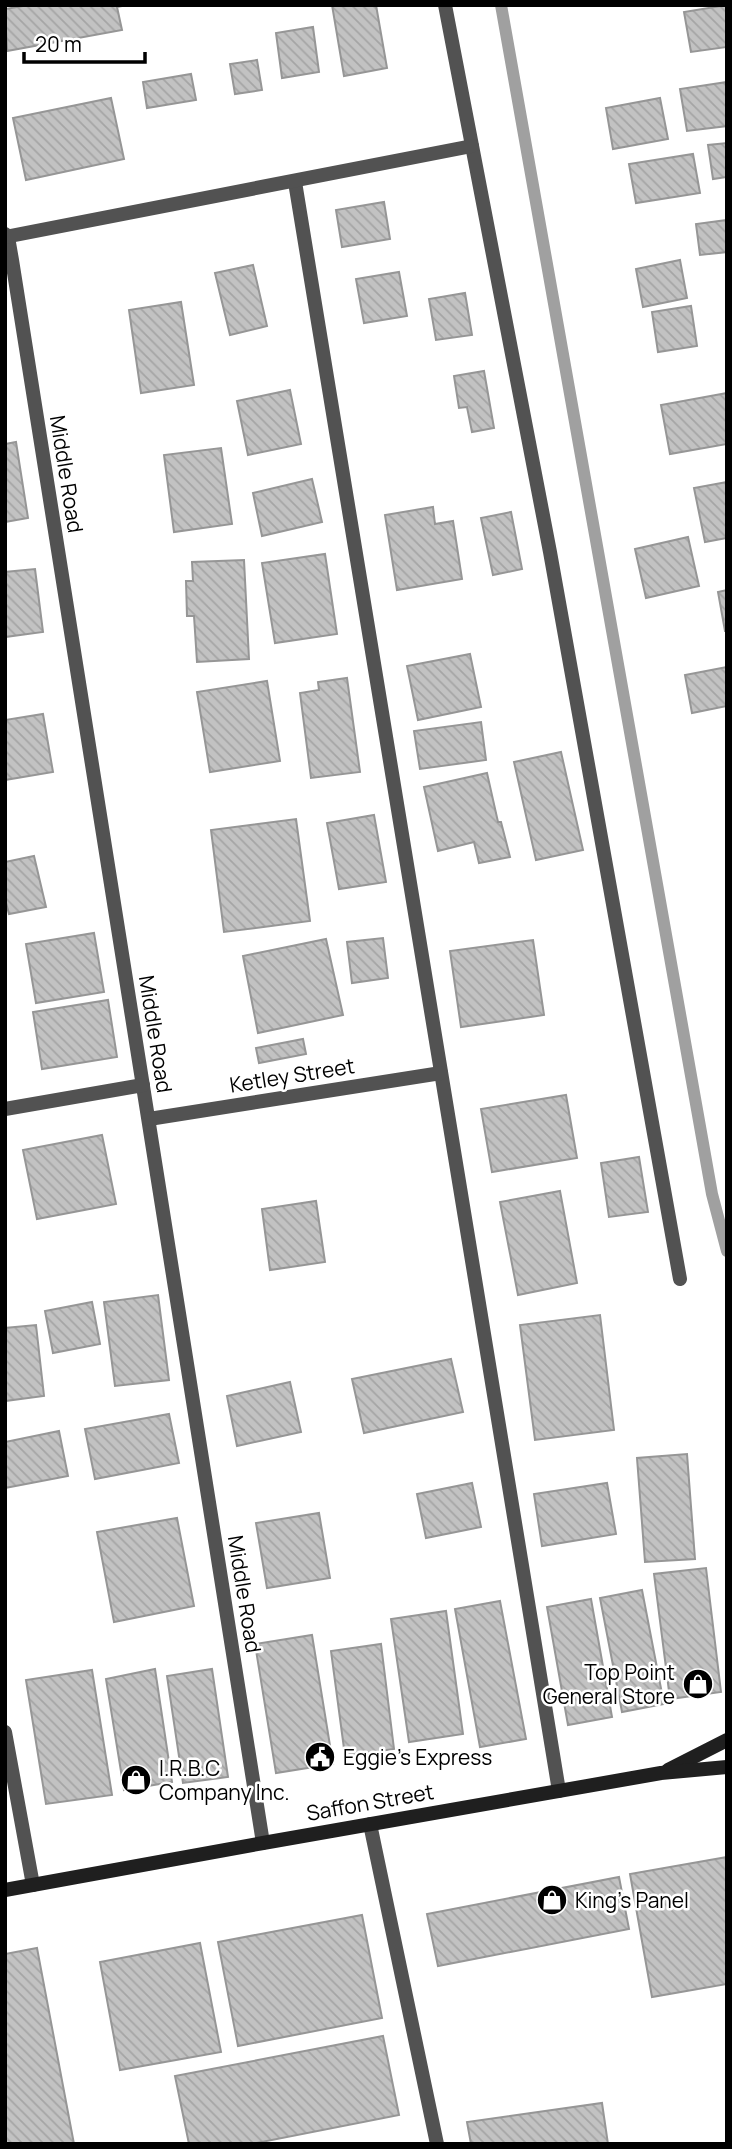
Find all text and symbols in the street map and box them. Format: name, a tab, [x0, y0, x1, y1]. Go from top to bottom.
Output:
scale bar	[24, 21, 145, 65]
text: 20 m	[35, 30, 82, 58]
street label: Middle Road	[44, 413, 90, 535]
street label: Middle Road	[133, 973, 179, 1095]
street label: Ketley Street	[227, 1051, 357, 1099]
street label: Middle Road	[222, 1533, 268, 1655]
place label: Top Point General Store	[543, 1658, 675, 1710]
shop icon: Top Point General Store	[681, 1667, 715, 1701]
public building icon: Eggie's Express	[303, 1740, 337, 1774]
place label: Eggie's Express	[343, 1743, 492, 1771]
place label: I.R.B.C Company Inc.	[159, 1754, 290, 1806]
shop icon: I.R.B.C Company Inc.	[119, 1763, 153, 1797]
street label: Saffon Street	[304, 1777, 436, 1827]
shop icon: King's Panel	[535, 1883, 569, 1917]
place label: King's Panel	[575, 1886, 689, 1914]

